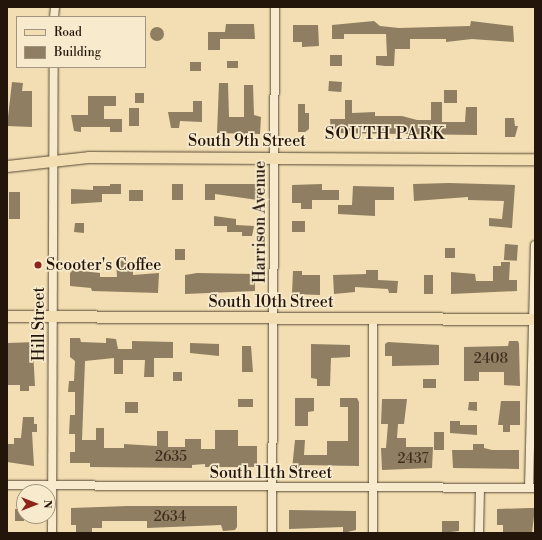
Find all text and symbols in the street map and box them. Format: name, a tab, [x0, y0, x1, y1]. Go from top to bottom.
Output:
legend	[16, 16, 146, 68]
text: Road	[54, 25, 82, 40]
text: Building	[54, 45, 101, 60]
district label: SOUTH PARK	[325, 125, 445, 145]
street label: South 9th Street	[188, 131, 306, 151]
street label: Harrison Avenue	[250, 161, 270, 283]
place label: Scooter's Coffee	[46, 255, 161, 275]
marker: Scooter's Coffee	[33, 260, 43, 270]
street label: Hill Street	[29, 287, 49, 361]
street label: South 10th Street	[208, 292, 334, 312]
house number: 2408	[474, 351, 508, 367]
house number: 2635	[155, 449, 187, 465]
house number: 2437	[398, 451, 428, 467]
street label: South 11th Street	[210, 463, 332, 483]
north arrow	[16, 484, 56, 524]
text: N	[40, 500, 54, 508]
house number: 2634	[154, 509, 186, 525]

